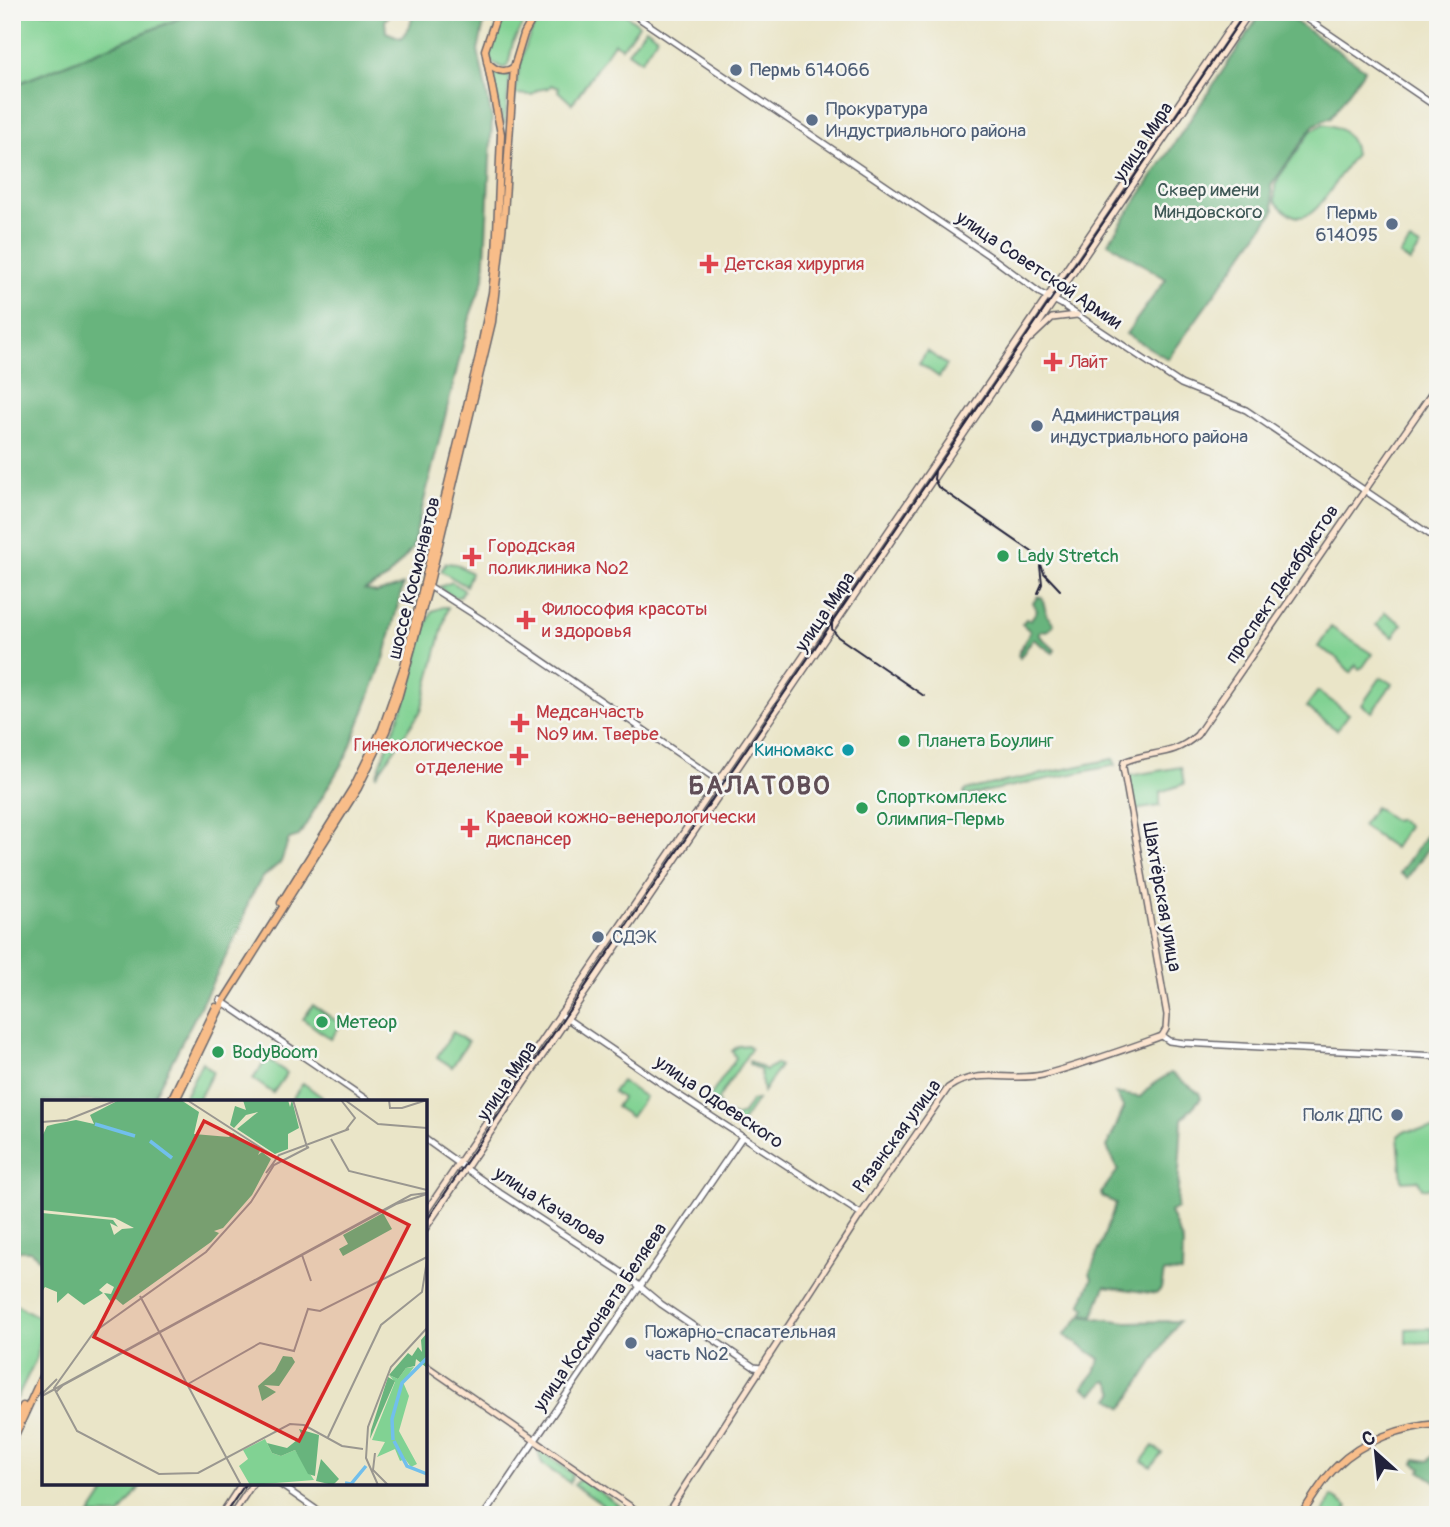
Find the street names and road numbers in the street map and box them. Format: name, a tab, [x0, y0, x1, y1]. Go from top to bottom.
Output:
street label: улица Мира	[1107, 97, 1179, 187]
street label: улица Советской Армии	[951, 205, 1127, 335]
street label: шоссе Космонавтов	[382, 494, 446, 662]
street label: проспект Декабристов	[1220, 500, 1344, 668]
street label: улица Мира	[789, 567, 861, 657]
street label: Шахтёрская улица	[1137, 820, 1187, 974]
street label: улица Мира	[471, 1036, 543, 1126]
street label: улица Одоевского	[649, 1050, 788, 1154]
street label: Рязанская улица	[848, 1074, 946, 1197]
street label: улица Качалова	[489, 1161, 610, 1251]
street label: улица Космонавта Беляева	[527, 1218, 672, 1417]

